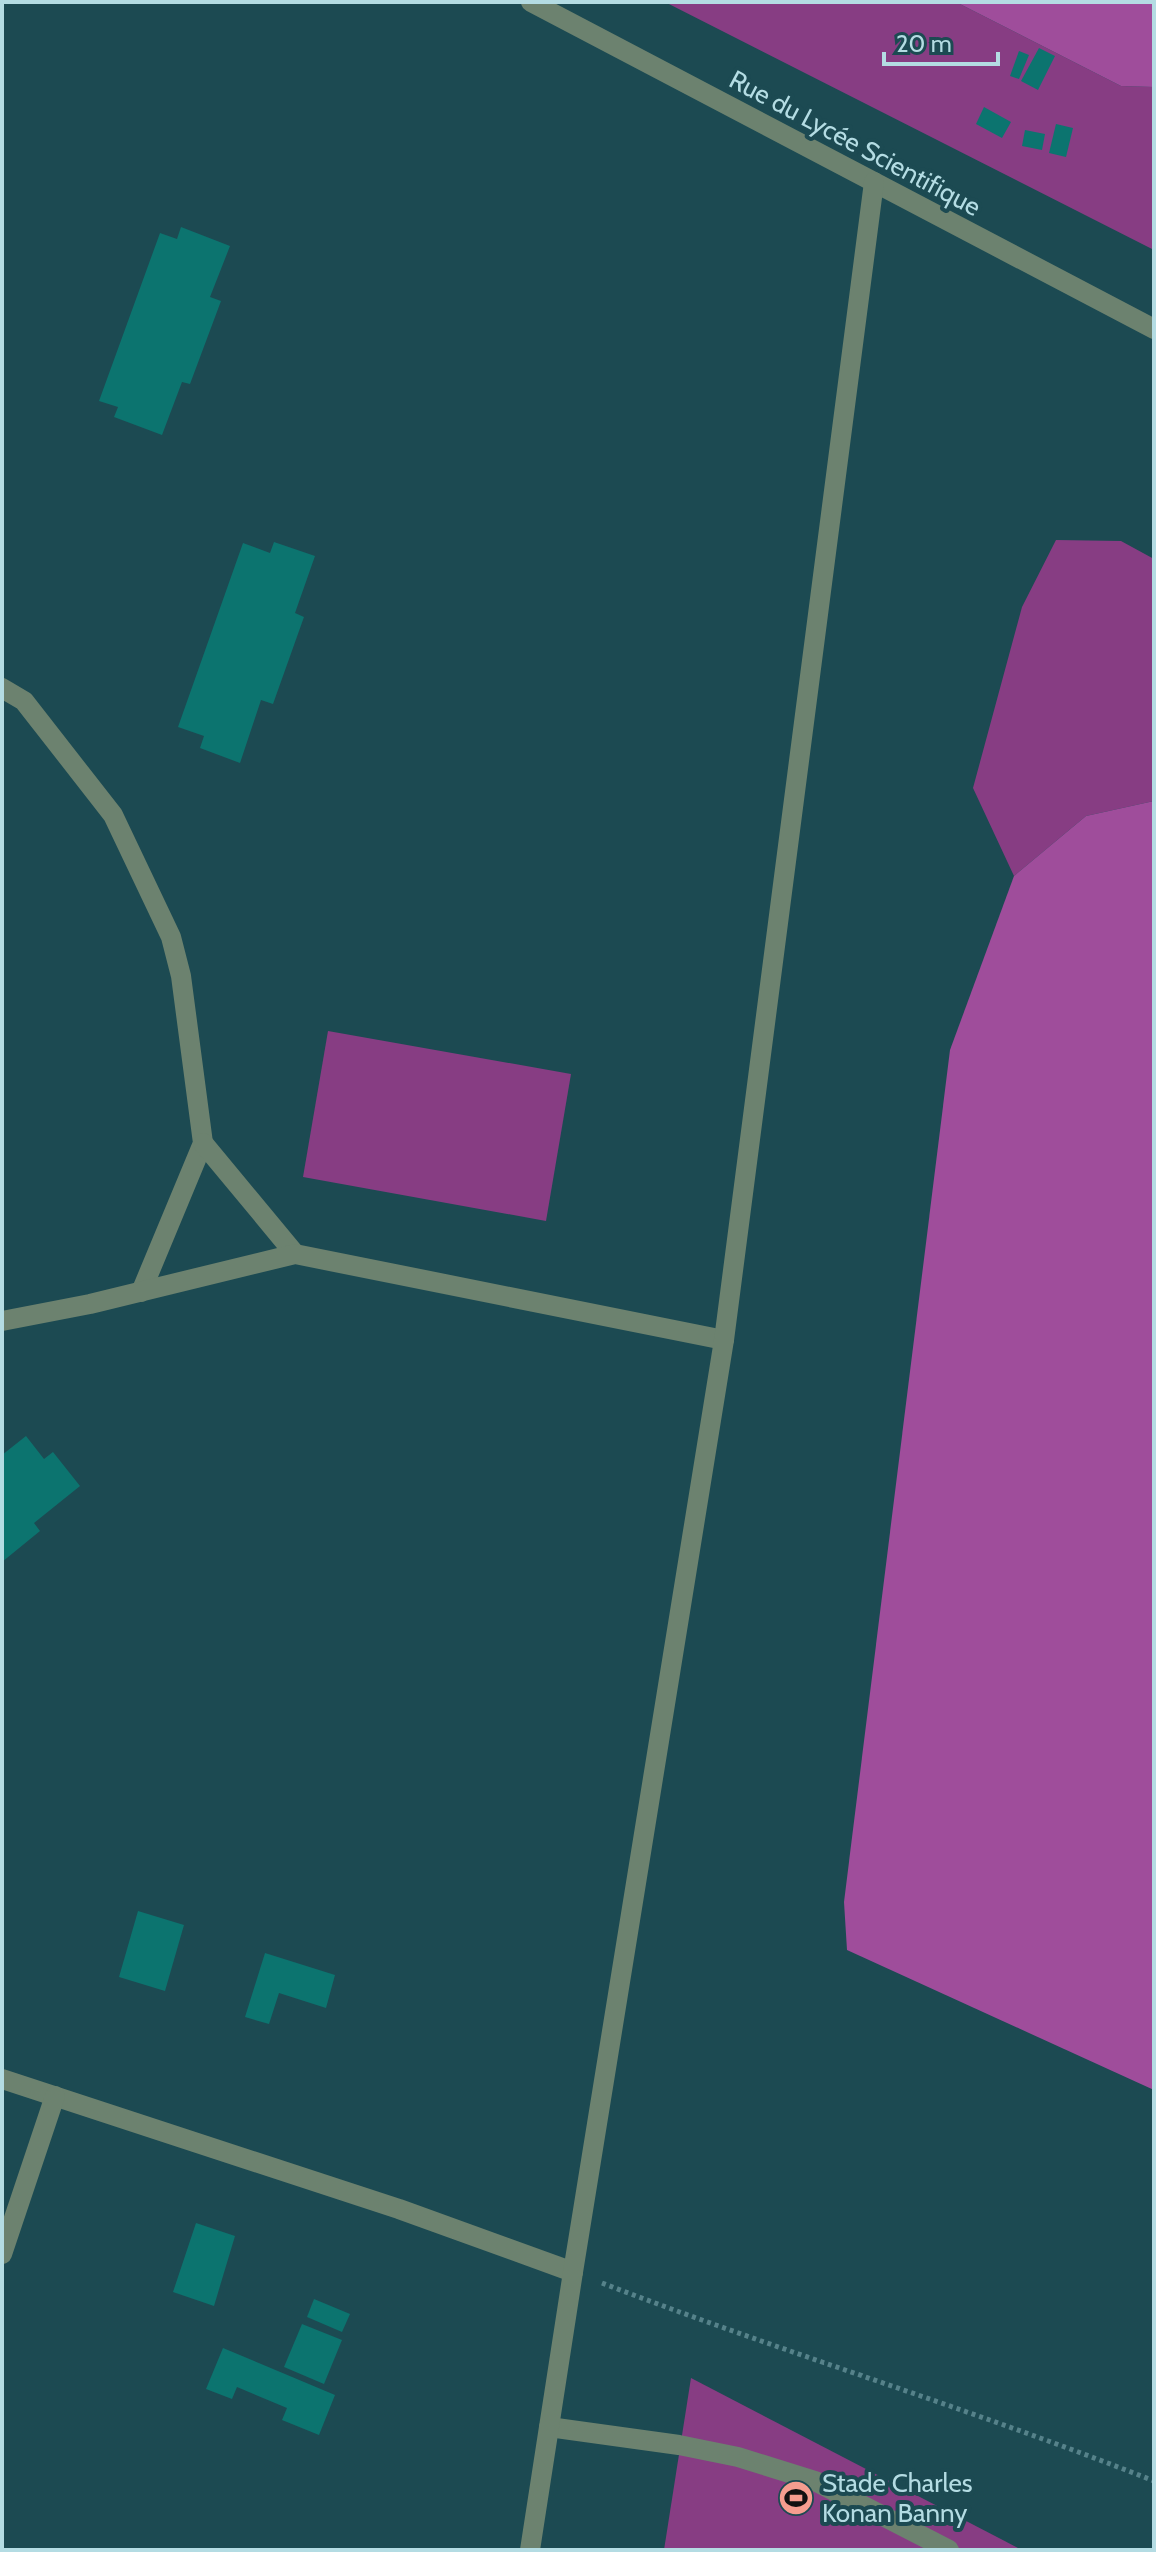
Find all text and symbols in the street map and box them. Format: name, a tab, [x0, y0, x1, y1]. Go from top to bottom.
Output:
scale bar	[884, 16, 998, 66]
text: 20 m	[896, 29, 952, 58]
street label: Rue du Lycée Scientifique	[724, 63, 986, 223]
place label: Stade Charles Konan Banny	[822, 2467, 973, 2529]
sports icon: Stade Charles Konan Banny	[777, 2479, 815, 2517]

